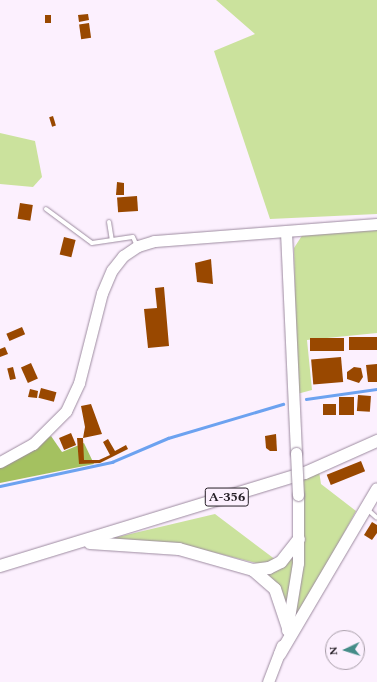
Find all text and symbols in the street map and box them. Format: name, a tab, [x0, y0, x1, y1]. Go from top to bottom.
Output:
road number: A-356	[204, 486, 250, 508]
north arrow	[325, 630, 365, 670]
text: N	[325, 646, 342, 656]

